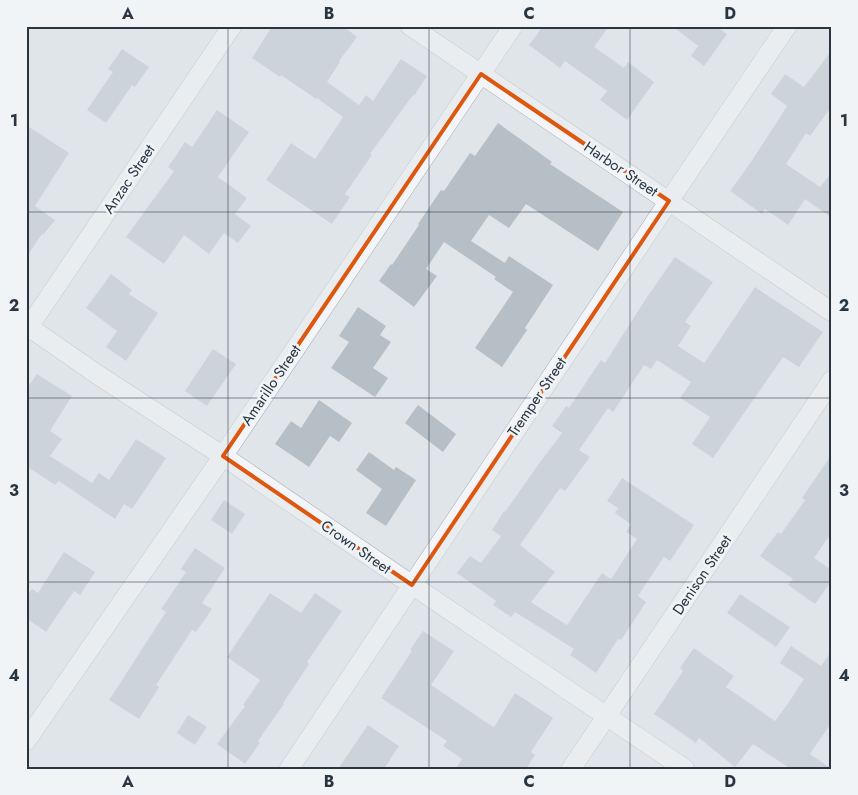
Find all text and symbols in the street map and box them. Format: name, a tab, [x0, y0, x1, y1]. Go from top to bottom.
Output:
text: A	[121, 2, 134, 25]
text: B	[324, 2, 334, 25]
text: C	[523, 2, 535, 25]
text: D	[724, 2, 736, 25]
text: 1	[10, 109, 18, 132]
text: 1	[840, 109, 848, 132]
street label: Harbor Street	[580, 136, 663, 202]
street label: Anzac Street	[98, 140, 161, 218]
text: 2	[9, 294, 19, 317]
text: 2	[839, 294, 849, 317]
street label: Amarillo Street	[236, 340, 306, 430]
street label: Tremper Street	[502, 352, 572, 441]
text: 3	[9, 479, 19, 502]
text: 3	[839, 479, 849, 502]
street label: Crown Street	[316, 515, 396, 580]
street label: Denison Street	[667, 530, 737, 619]
text: 4	[8, 664, 20, 687]
text: 4	[838, 664, 850, 687]
text: A	[121, 770, 134, 793]
text: B	[324, 770, 334, 793]
text: C	[523, 770, 535, 793]
text: D	[724, 770, 736, 793]

